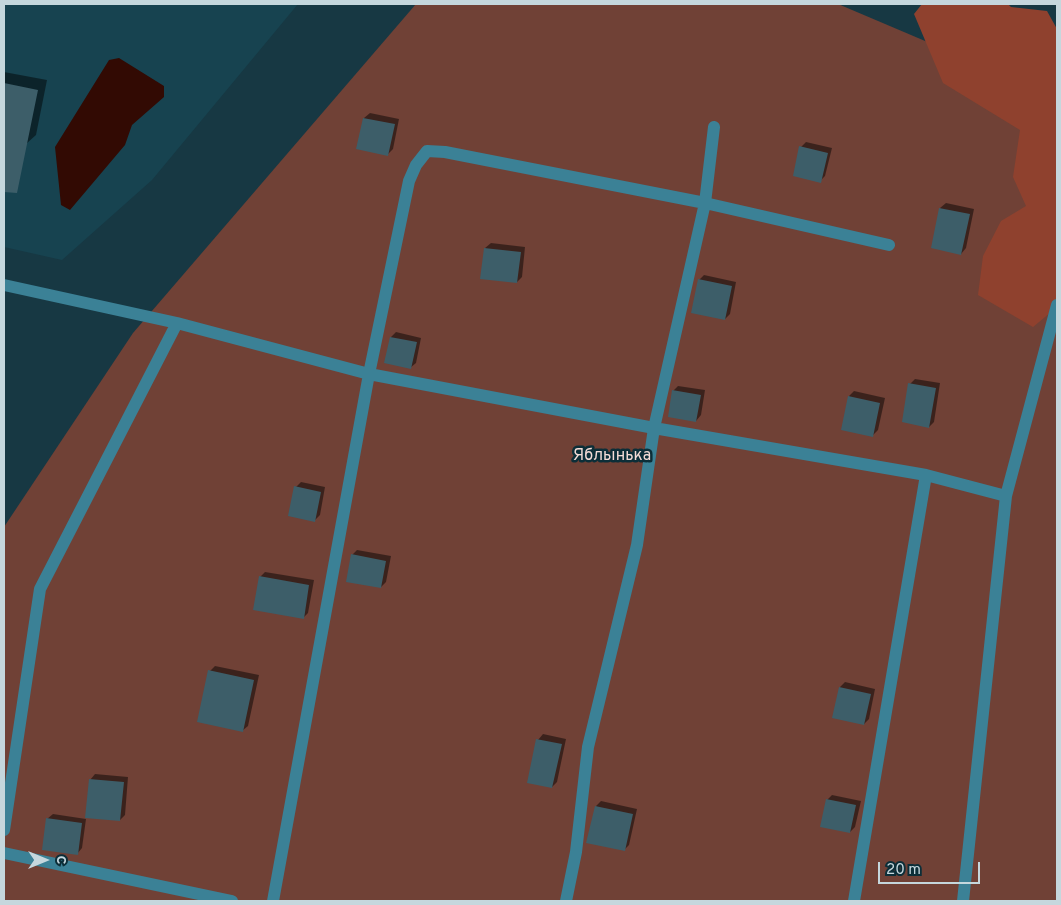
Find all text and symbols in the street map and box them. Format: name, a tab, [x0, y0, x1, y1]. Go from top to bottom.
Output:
park label: Яблынька	[573, 447, 651, 467]
north arrow	[20, 835, 70, 885]
scale bar	[881, 852, 984, 884]
text: С	[52, 856, 69, 864]
text: 20 m	[886, 861, 921, 880]

